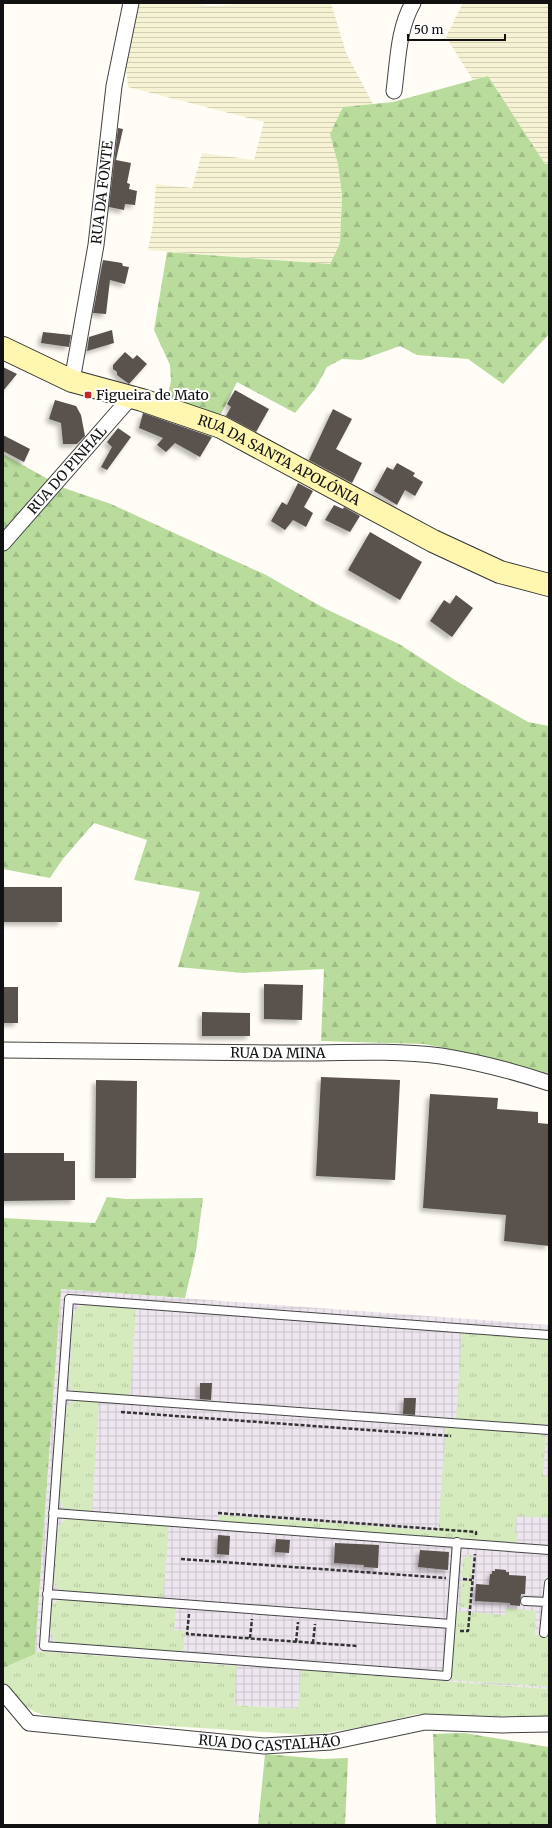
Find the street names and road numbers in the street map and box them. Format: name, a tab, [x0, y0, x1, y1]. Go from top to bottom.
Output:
street label: RUA DA FONTE	[87, 140, 117, 245]
street label: RUA DA SANTA APOLÓNIA	[195, 411, 364, 509]
street label: RUA DO PINHAL	[23, 422, 111, 518]
street label: RUA DA MINA	[230, 1044, 326, 1062]
street label: RUA DO CASTALHÃO	[198, 1731, 342, 1755]

